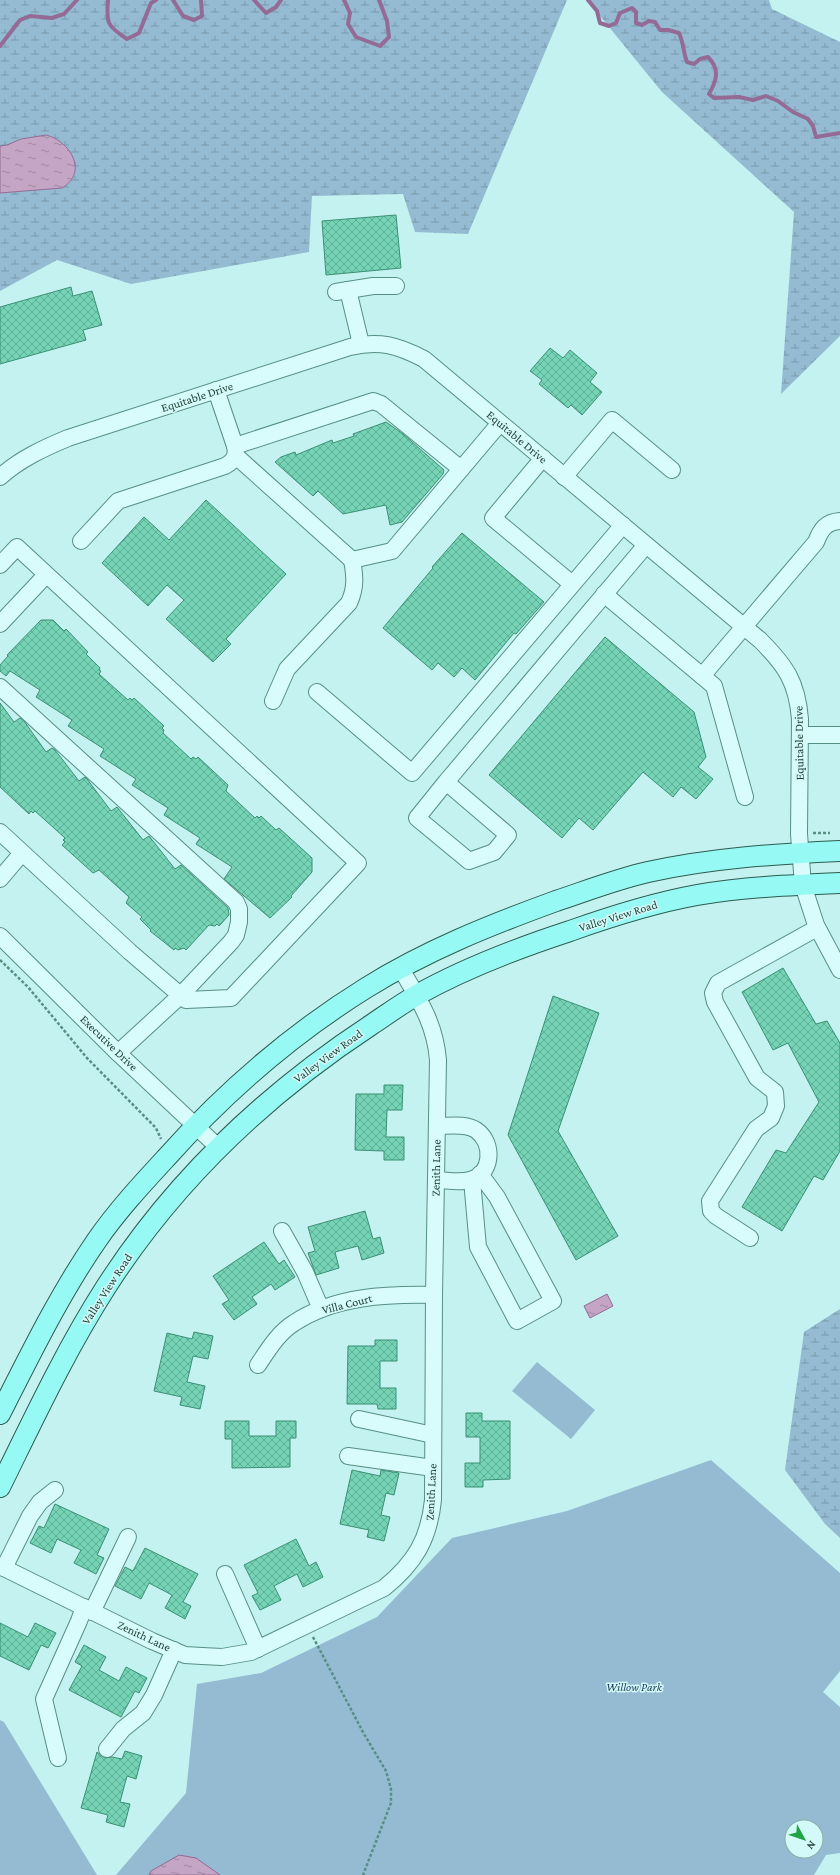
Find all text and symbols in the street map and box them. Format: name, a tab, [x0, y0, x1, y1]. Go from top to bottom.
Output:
street label: Equitable Drive	[159, 379, 235, 415]
street label: Equitable Drive	[484, 408, 550, 466]
street label: Equitable Drive	[791, 706, 807, 780]
street label: Valley View Road	[577, 897, 660, 935]
street label: Executive Drive	[77, 1012, 141, 1074]
street label: Valley View Road	[291, 1026, 366, 1086]
street label: Zenith Lane	[429, 1139, 443, 1197]
street label: Valley View Road	[79, 1250, 135, 1327]
street label: Villa Court	[320, 1291, 375, 1317]
street label: Zenith Lane	[423, 1463, 439, 1521]
street label: Zenith Lane	[115, 1618, 173, 1654]
park label: Willow Park	[606, 1680, 663, 1694]
north arrow	[784, 1819, 824, 1859]
text: N	[804, 1839, 819, 1853]

